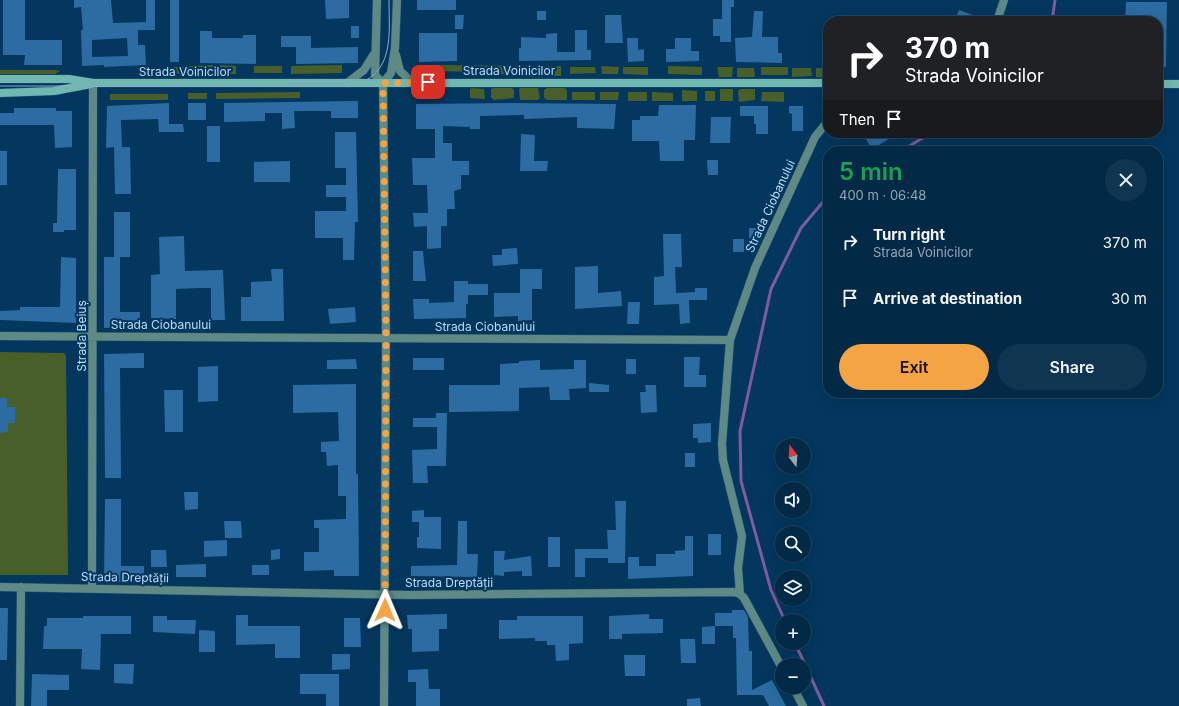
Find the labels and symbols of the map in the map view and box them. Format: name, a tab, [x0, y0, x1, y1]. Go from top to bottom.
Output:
street label: Strada Voinicilor	[463, 63, 556, 78]
street label: Strada Voinicilor	[139, 64, 232, 79]
pin	[411, 65, 445, 99]
street label: Strada Ciobanului	[742, 157, 798, 255]
street label: Strada Beiuș	[74, 300, 89, 372]
street label: Strada Ciobanului	[111, 317, 211, 332]
street label: Strada Ciobanului	[435, 319, 535, 334]
north arrow	[775, 438, 811, 474]
street label: Strada Dreptății	[81, 569, 169, 585]
street label: Strada Dreptății	[405, 575, 493, 590]
position arrow	[364, 589, 406, 631]

